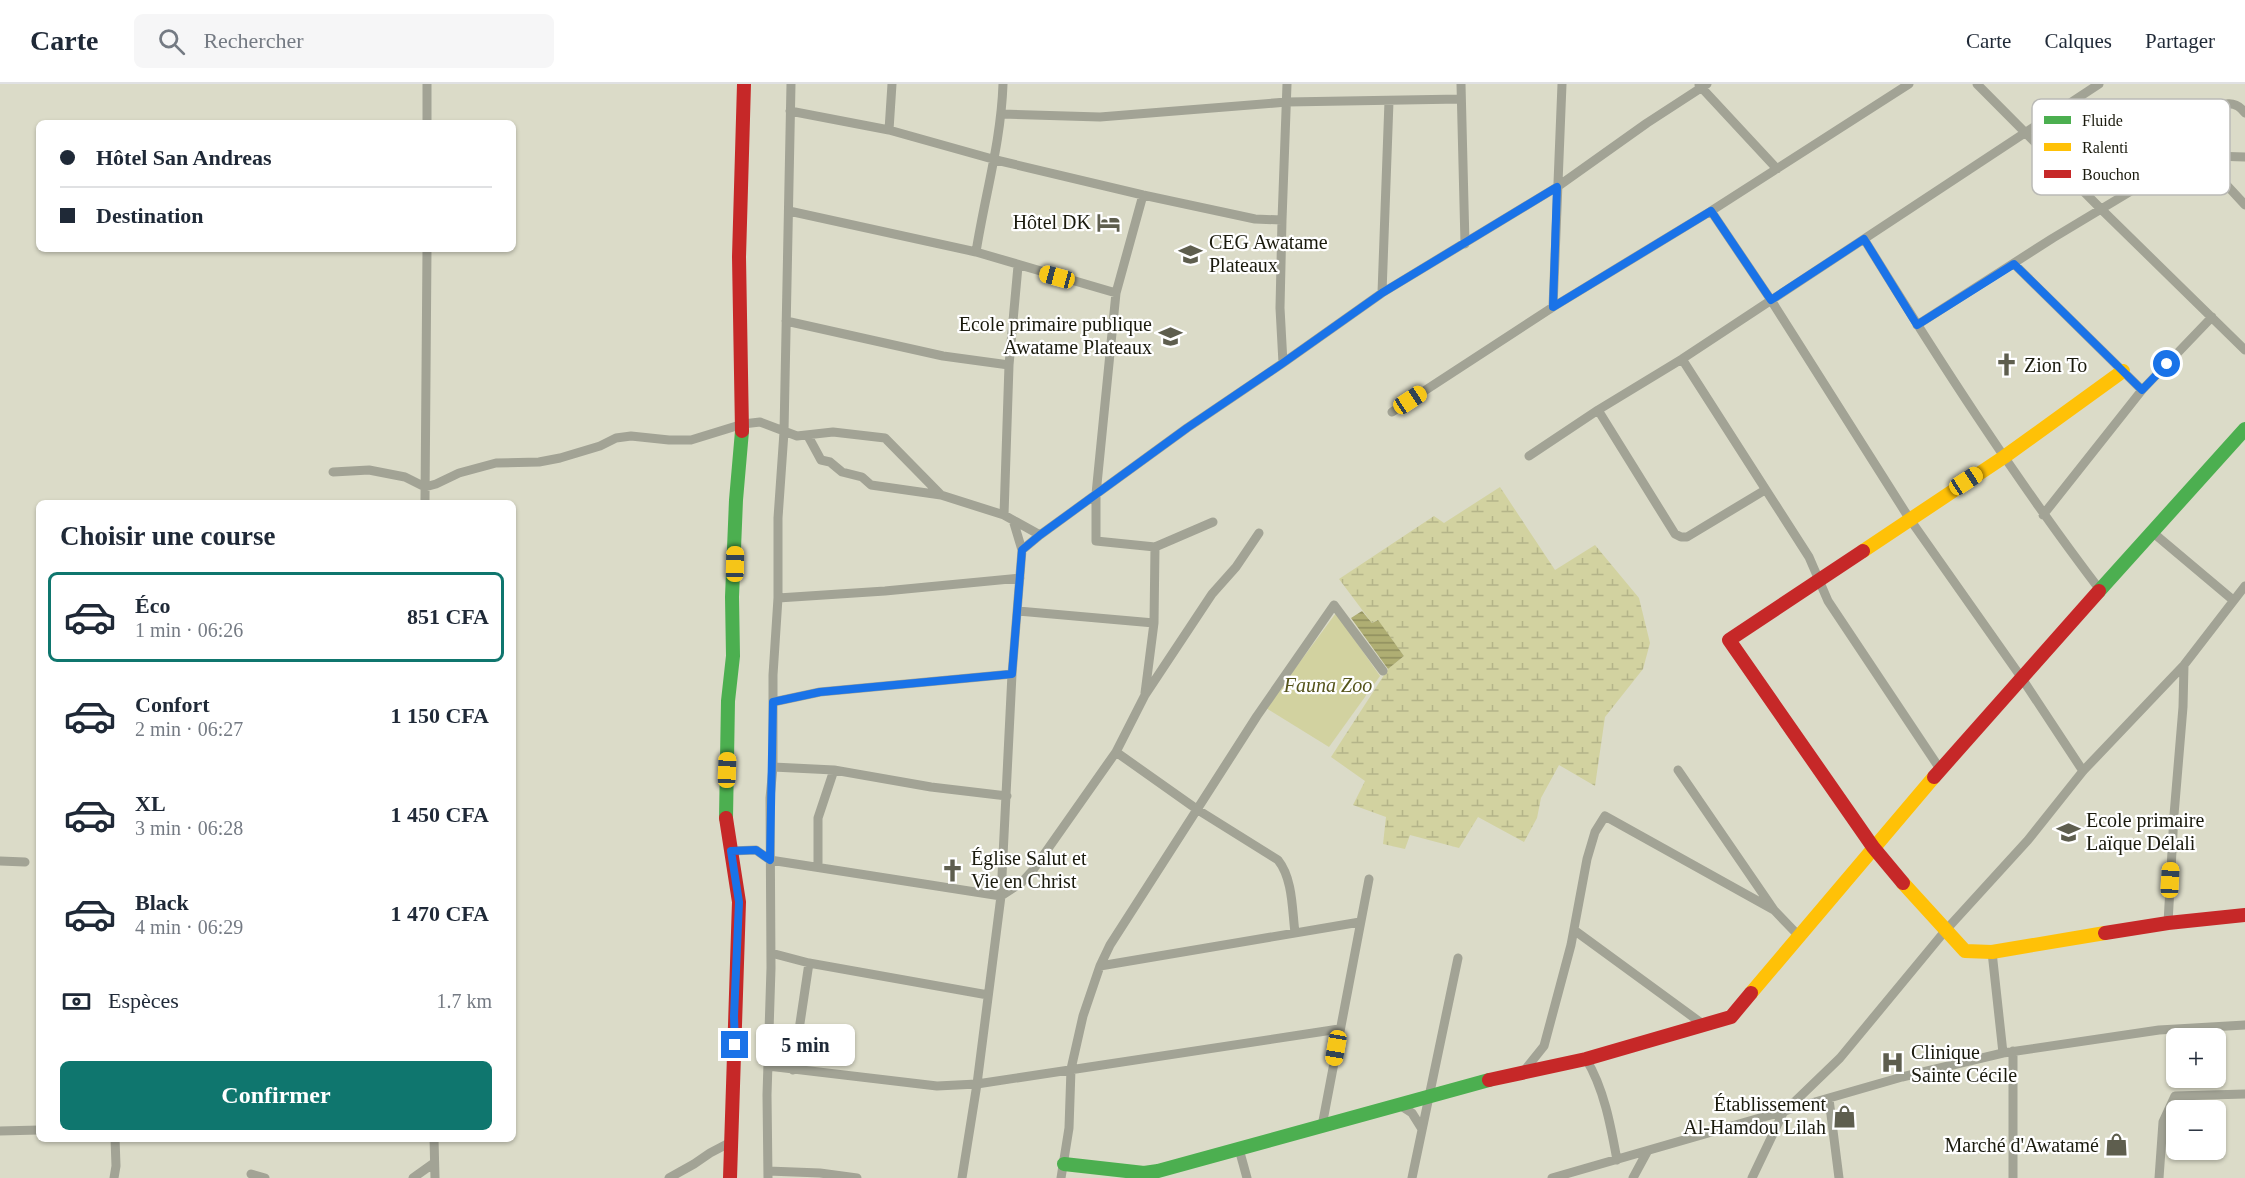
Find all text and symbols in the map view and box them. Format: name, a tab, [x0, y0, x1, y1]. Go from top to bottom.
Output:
search box	[134, 14, 554, 68]
text: Carte	[30, 25, 98, 56]
icon: search	[155, 25, 188, 58]
text: Rechercher	[203, 28, 304, 53]
text: Carte	[1966, 29, 2011, 53]
text: Calques	[2044, 29, 2112, 53]
text: Partager	[2145, 29, 2215, 53]
legend	[2032, 99, 2230, 195]
text: Fluide	[2082, 112, 2123, 129]
text: Ralenti	[2082, 139, 2129, 156]
text: Hôtel San Andreas	[96, 145, 272, 170]
text: Bouchon	[2082, 166, 2140, 183]
text: Destination	[96, 203, 204, 228]
hotel icon: Hôtel DK	[1096, 209, 1122, 235]
place label: Hôtel DK	[1013, 211, 1092, 233]
place label: CEG Awatame Plateaux	[1209, 231, 1328, 276]
school or university icon: CEG Awatame Plateaux	[1178, 241, 1204, 267]
car	[1037, 264, 1077, 290]
place label: Ecole primaire publique Awatame Plateaux	[959, 313, 1152, 358]
school or university icon: Ecole primaire publique Awatame Plateaux	[1157, 323, 1183, 349]
route start	[2153, 350, 2180, 377]
church icon: Zion To	[1993, 352, 2019, 378]
place label: Zion To	[2024, 354, 2087, 376]
car	[1390, 383, 1430, 417]
car	[1946, 464, 1986, 498]
text: Choisir une course	[60, 521, 276, 551]
car	[726, 546, 744, 582]
icon: car	[63, 590, 117, 644]
text: Éco	[135, 593, 170, 618]
text: 851 CFA	[407, 604, 489, 629]
text: 1 min · 06:26	[135, 619, 243, 641]
park label: Fauna Zoo	[1283, 674, 1372, 696]
icon: car	[63, 689, 117, 743]
text: Confort	[135, 692, 210, 717]
text: 1 150 CFA	[390, 703, 489, 728]
text: 2 min · 06:27	[135, 718, 243, 740]
car	[717, 752, 737, 788]
icon: car	[63, 788, 117, 842]
text: XL	[135, 791, 166, 816]
text: 1 450 CFA	[390, 802, 489, 827]
place label: Ecole primaire Laïque Délali	[2086, 809, 2204, 855]
text: 3 min · 06:28	[135, 817, 243, 839]
school or university icon: Ecole primaire Laïque Délali	[2055, 819, 2081, 845]
place label: Église Salut et Vie en Christ	[971, 847, 1087, 892]
church icon: Église Salut et Vie en Christ	[940, 857, 966, 883]
car	[2160, 862, 2180, 898]
icon: car	[63, 887, 117, 941]
text: Black	[135, 890, 189, 915]
text: 1 470 CFA	[390, 901, 489, 926]
text: 4 min · 06:29	[135, 916, 243, 938]
icon: cash	[60, 985, 93, 1018]
text: Espèces	[108, 988, 179, 1013]
text: 1.7 km	[436, 990, 492, 1012]
callout: 5 min	[756, 1024, 855, 1066]
map controls	[2166, 1028, 2226, 1160]
button: +	[2166, 1028, 2226, 1088]
car	[1324, 1029, 1348, 1067]
route end	[721, 1031, 748, 1058]
text: 5 min	[781, 1034, 830, 1056]
place label: Clinique Sainte Cécile	[1911, 1041, 2017, 1086]
hospital icon: Clinique Sainte Cécile	[1880, 1050, 1906, 1076]
button: Confirmer	[60, 1061, 492, 1130]
place label: Établissement Al-Hamdou Lilah	[1683, 1093, 1826, 1138]
button: −	[2166, 1100, 2226, 1160]
shop icon: Établissement Al-Hamdou Lilah	[1831, 1103, 1857, 1129]
shop icon: Marché d'Awatamé	[2104, 1132, 2130, 1158]
place label: Marché d'Awatamé	[1945, 1134, 2099, 1156]

